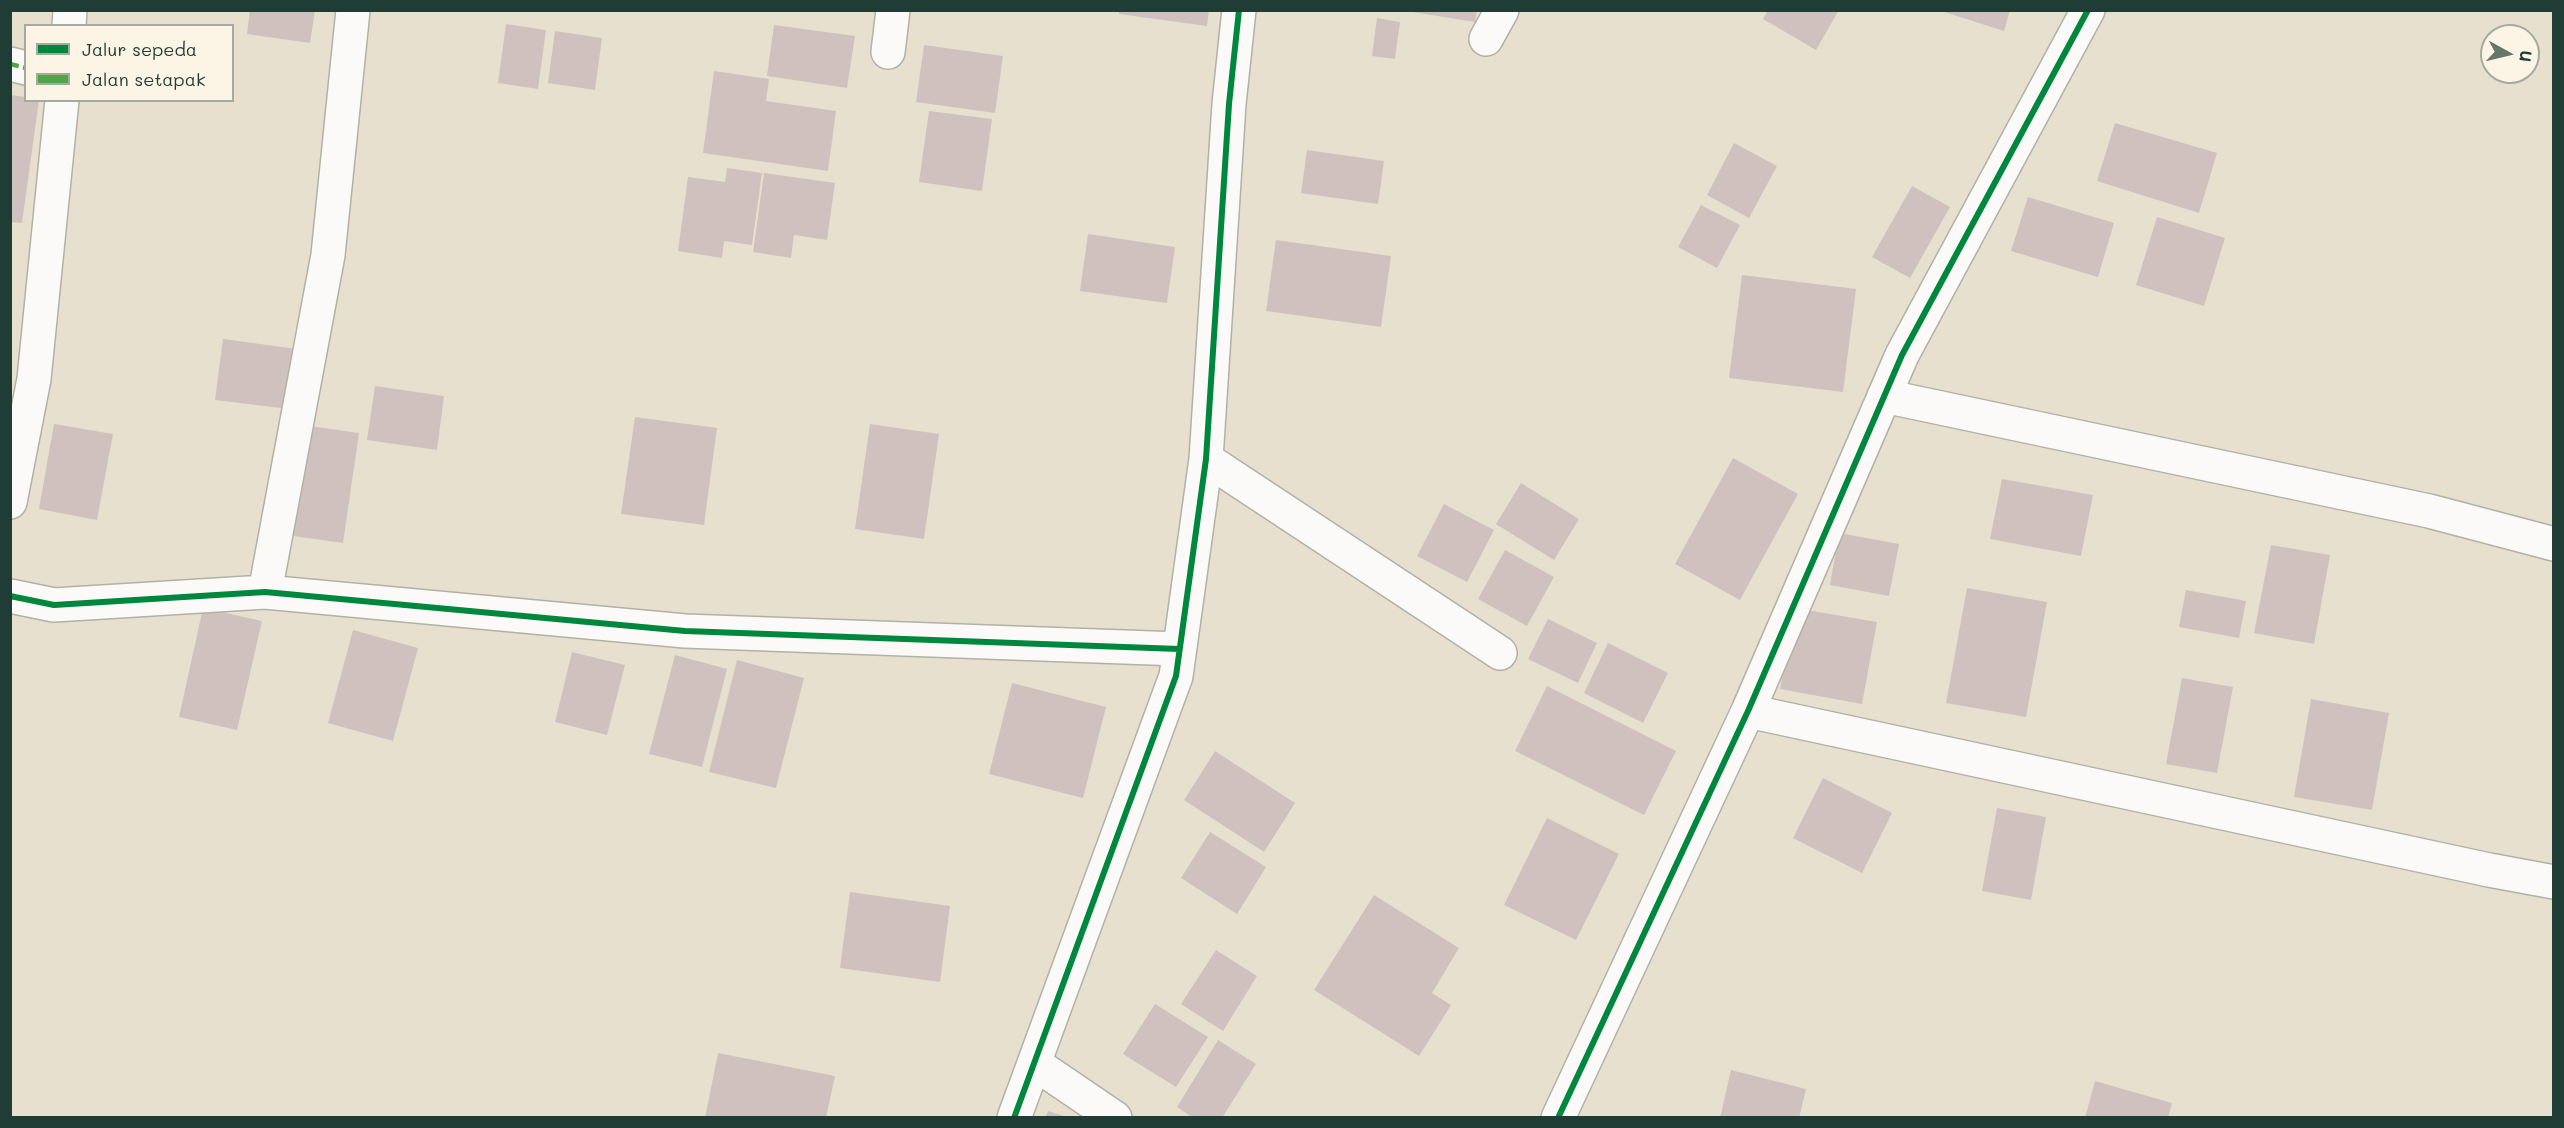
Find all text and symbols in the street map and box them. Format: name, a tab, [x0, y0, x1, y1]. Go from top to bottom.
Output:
legend	[24, 24, 234, 102]
north arrow	[2480, 24, 2540, 84]
text: Jalur sepeda	[82, 37, 197, 61]
text: U	[2515, 49, 2538, 63]
text: Jalan setapak	[82, 67, 205, 91]

